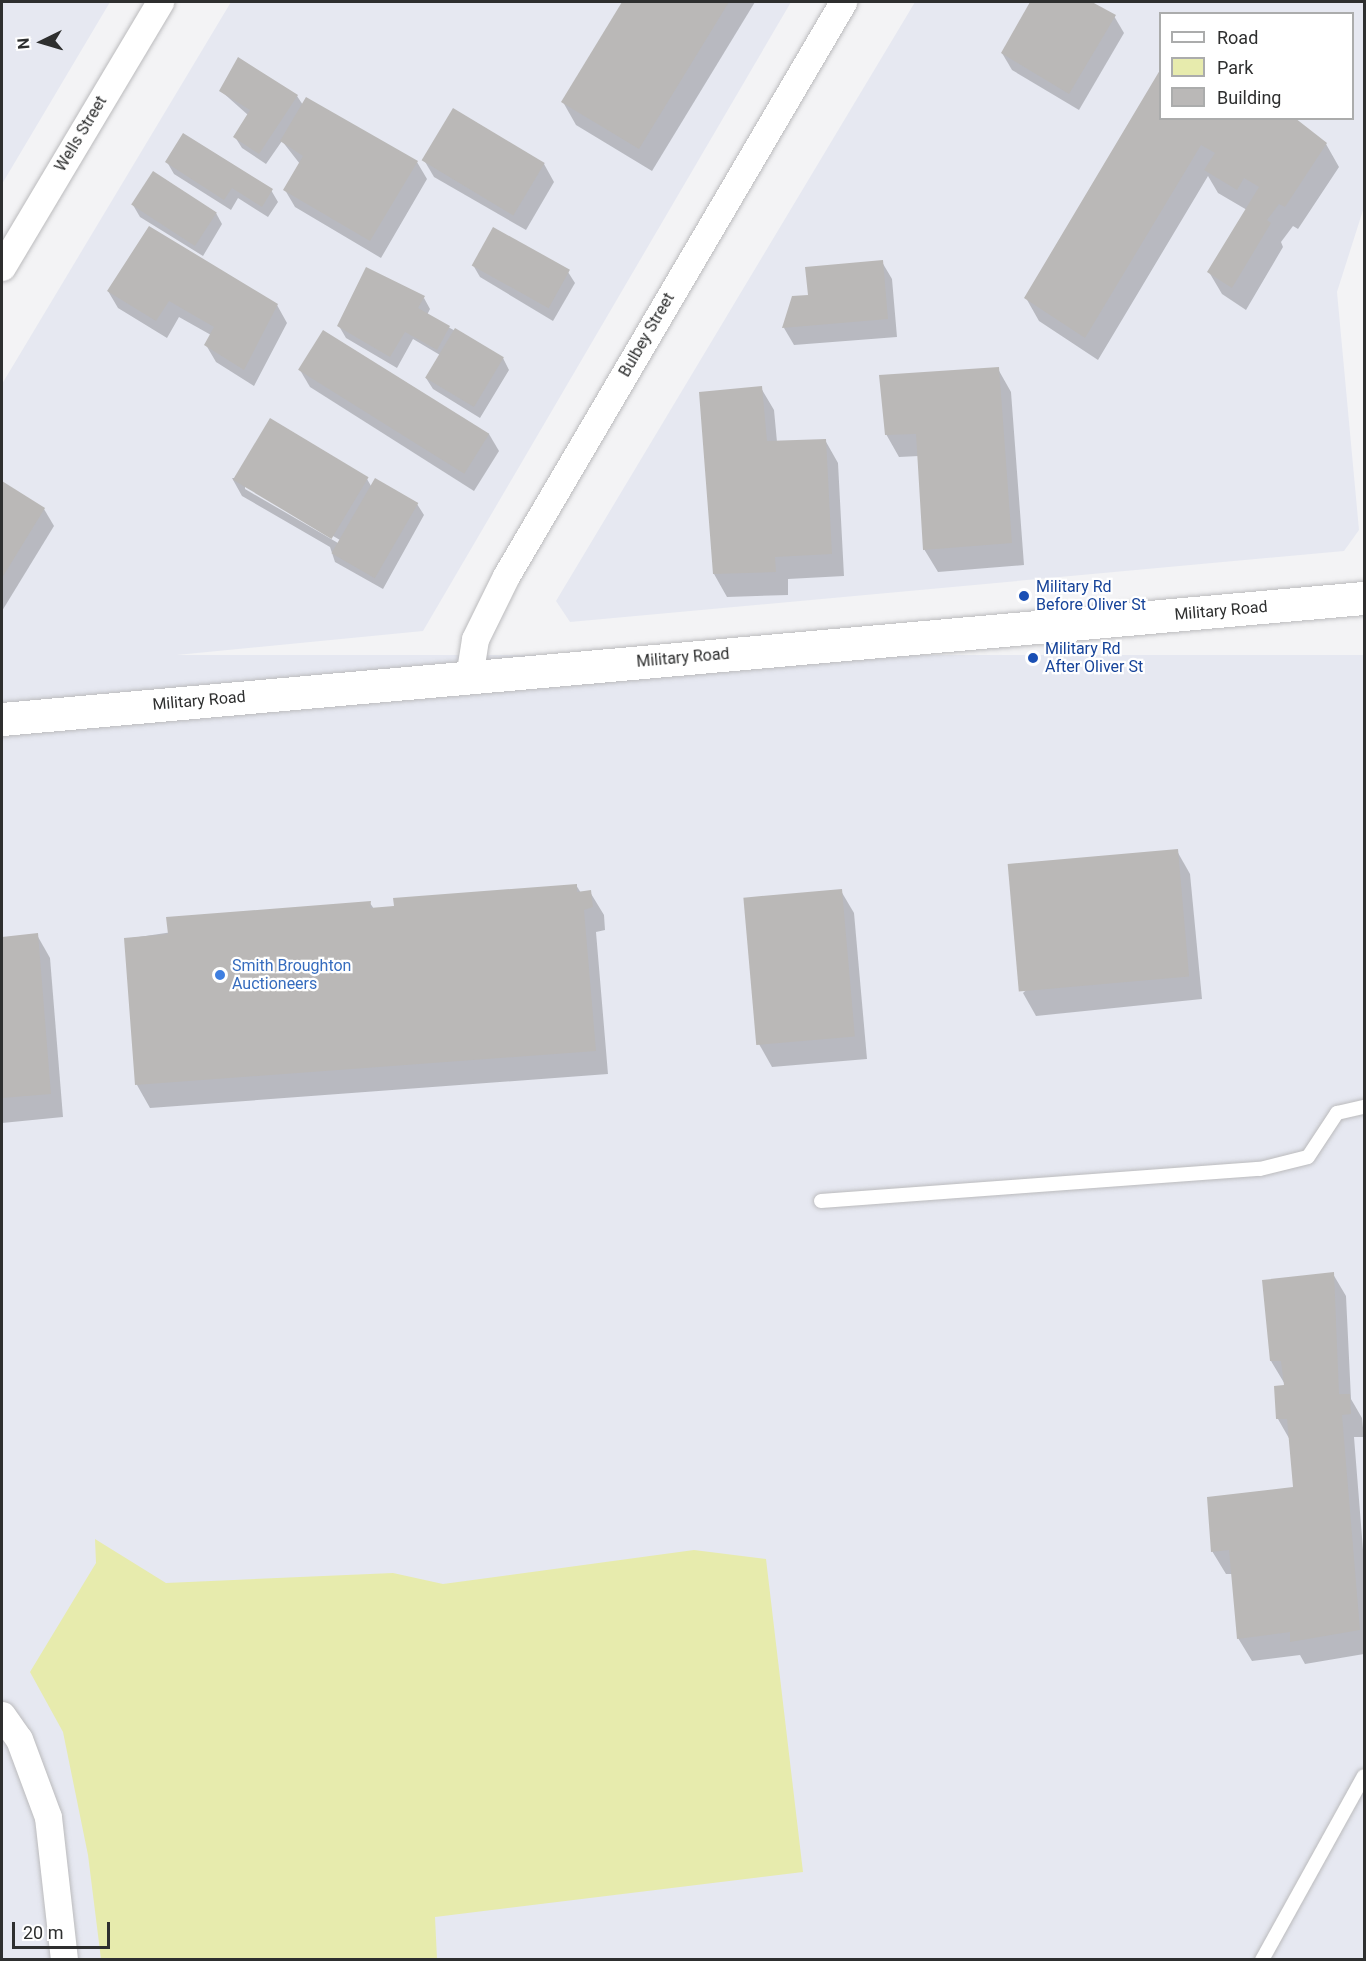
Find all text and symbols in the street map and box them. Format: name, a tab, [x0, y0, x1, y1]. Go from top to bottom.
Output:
north arrow	[12, 12, 72, 72]
legend	[1159, 12, 1354, 120]
text: Road	[1217, 27, 1258, 48]
text: N	[14, 37, 34, 50]
text: Park	[1217, 57, 1253, 78]
text: Building	[1217, 87, 1281, 108]
street label: Wells Street	[51, 93, 111, 175]
street label: Bulbey Street	[615, 290, 679, 380]
place label: Military Rd Before Oliver St	[1036, 577, 1146, 615]
marker: Military Rd Before Oliver St	[1017, 589, 1031, 603]
street label: Military Road	[1174, 597, 1268, 625]
place label: Military Rd After Oliver St	[1045, 639, 1143, 677]
street label: Military Road	[636, 644, 730, 672]
marker: Military Rd After Oliver St	[1026, 651, 1040, 665]
street label: Military Road	[152, 687, 246, 715]
place label: Smith Broughton Auctioneers	[232, 956, 351, 994]
marker: Smith Broughton Auctioneers	[213, 968, 227, 982]
scale bar	[15, 1910, 112, 1948]
text: 20 m	[23, 1922, 63, 1943]

